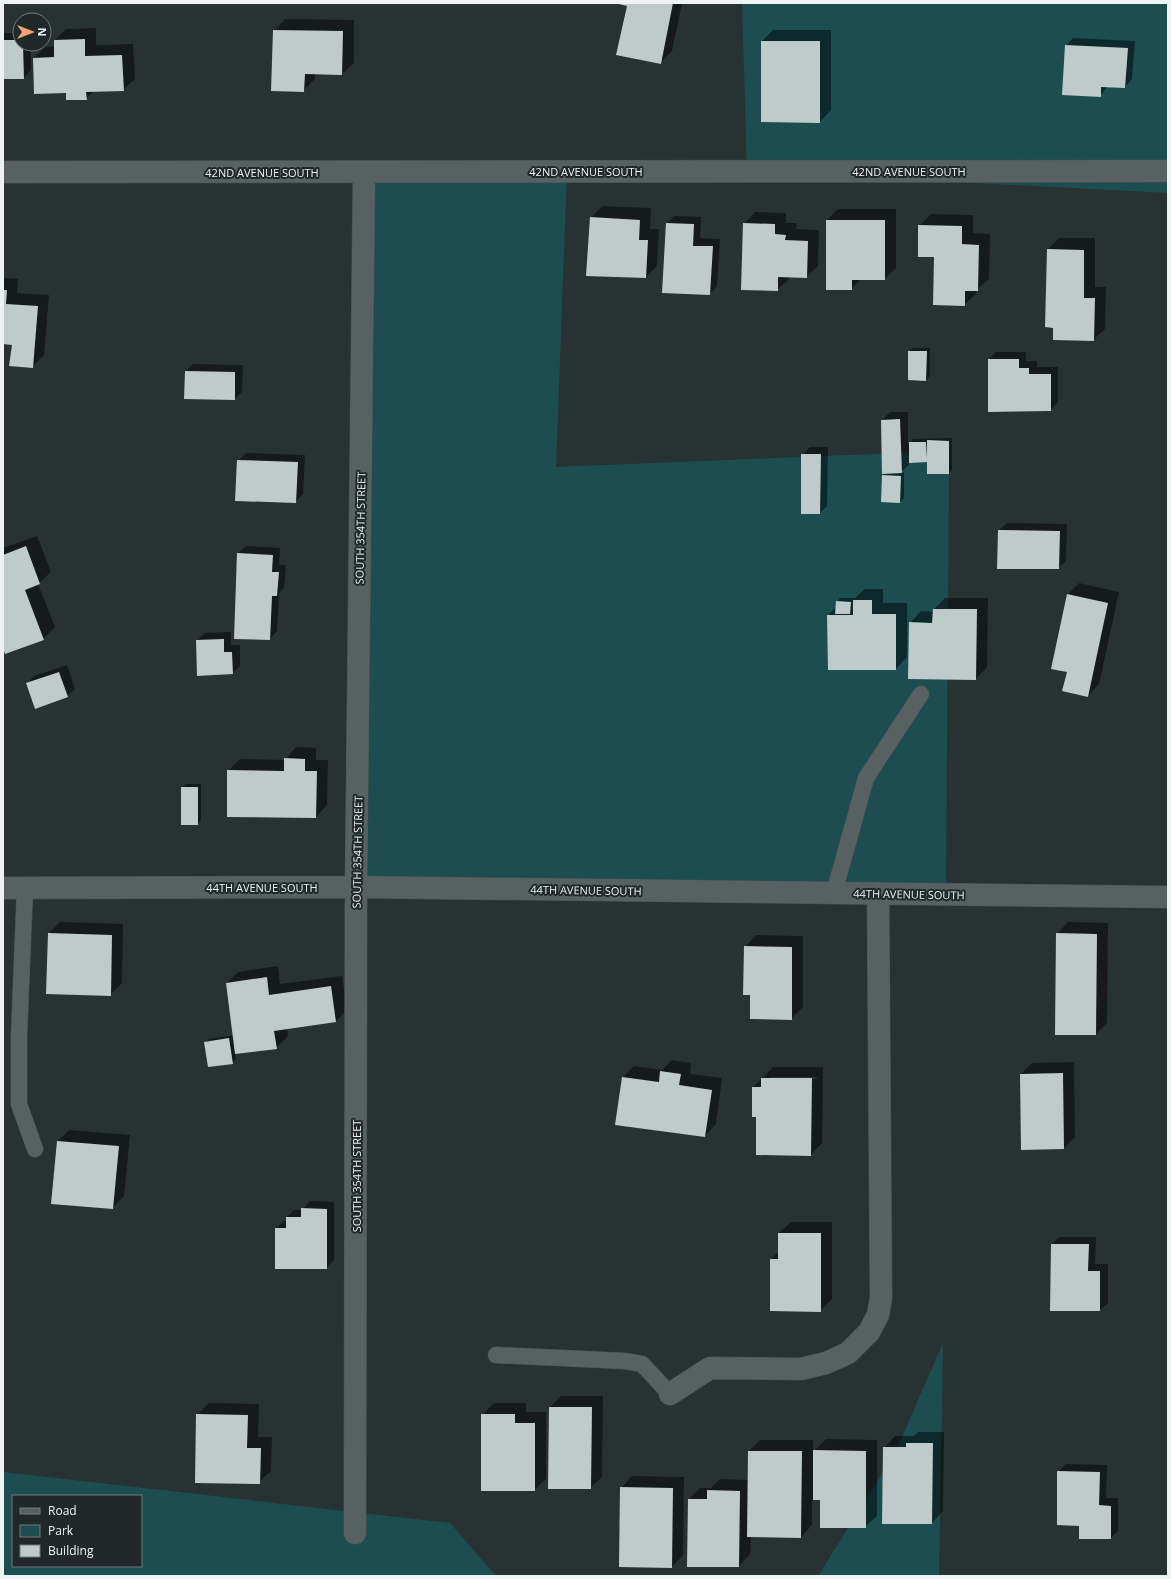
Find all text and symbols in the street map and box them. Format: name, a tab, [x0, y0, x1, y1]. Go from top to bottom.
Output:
north arrow	[12, 12, 52, 52]
text: N	[35, 28, 50, 36]
street label: 42ND AVENUE SOUTH	[529, 164, 643, 179]
street label: 42ND AVENUE SOUTH	[852, 164, 966, 179]
street label: 42ND AVENUE SOUTH	[205, 165, 319, 180]
street label: SOUTH 354TH STREET	[352, 472, 368, 584]
street label: SOUTH 354TH STREET	[349, 796, 365, 908]
street label: 44TH AVENUE SOUTH	[206, 880, 318, 895]
street label: 44TH AVENUE SOUTH	[530, 882, 642, 898]
street label: 44TH AVENUE SOUTH	[853, 886, 965, 902]
street label: SOUTH 354TH STREET	[349, 1120, 364, 1232]
legend	[12, 1495, 142, 1567]
text: Road	[48, 1502, 77, 1519]
text: Park	[48, 1522, 74, 1539]
text: Building	[48, 1542, 94, 1559]

